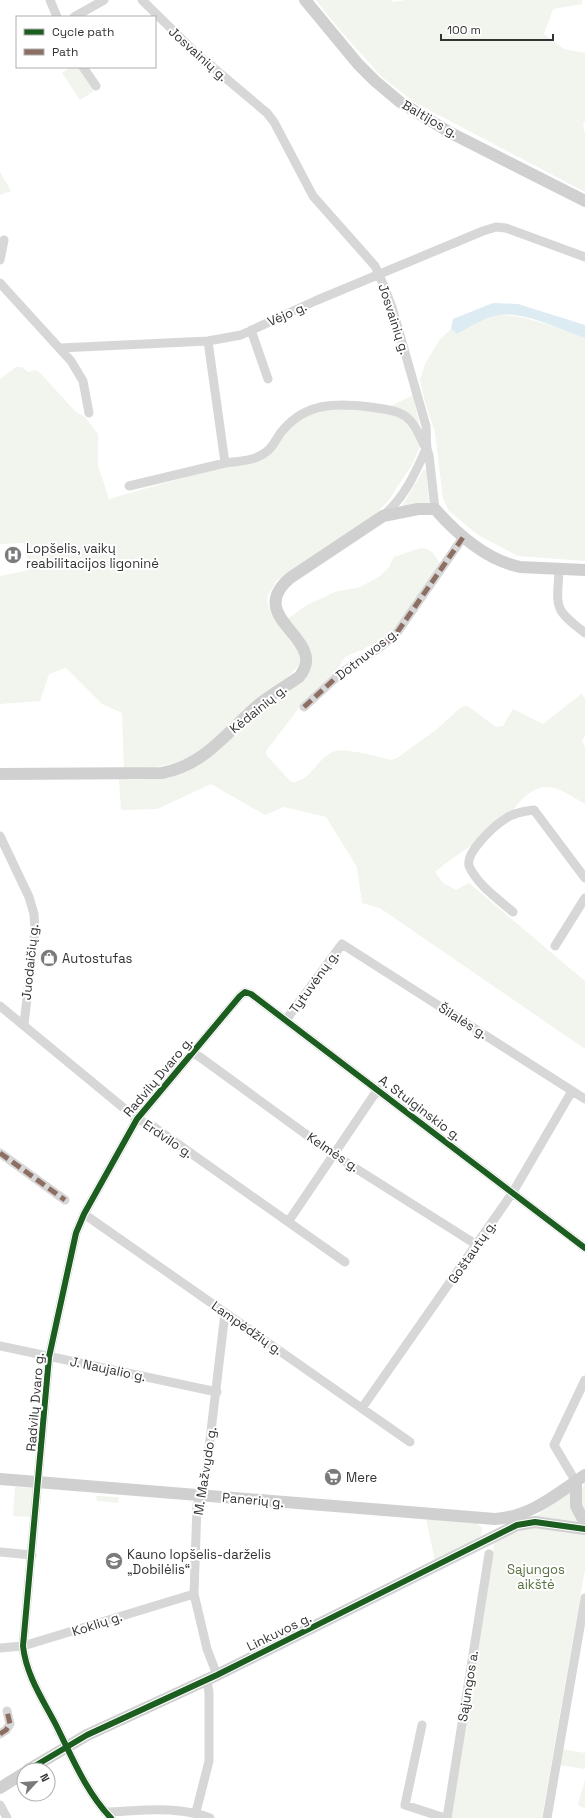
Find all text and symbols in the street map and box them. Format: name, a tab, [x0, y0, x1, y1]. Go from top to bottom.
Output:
legend	[16, 16, 156, 68]
scale bar	[441, 16, 553, 42]
text: 100 m	[447, 22, 481, 38]
street label: Josvainių g.	[165, 23, 231, 85]
text: Cycle path	[52, 24, 114, 40]
text: Path	[52, 44, 78, 60]
street label: Baltijos g.	[399, 96, 461, 142]
street label: Josvainių g.	[375, 281, 413, 357]
street label: Vėjo g.	[265, 298, 309, 330]
place label: Lopšelis, vaikų reabilitacijos ligoninė	[26, 540, 159, 572]
hospital icon: Lopšelis, vaikų reabilitacijos ligoninė	[3, 545, 23, 565]
street label: Dotnuvos g.	[332, 624, 402, 684]
street label: Kėdainių g.	[226, 681, 290, 737]
street label: Juodaičių g.	[18, 923, 42, 1001]
street label: Tytuvėnų g.	[285, 947, 343, 1017]
shop icon: Autostufas	[39, 948, 59, 968]
place label: Autostufas	[62, 950, 133, 967]
street label: Šilalės g.	[435, 999, 491, 1043]
street label: Radvilų Dvaro g.	[120, 1034, 196, 1120]
street label: A. Stulginskio g.	[375, 1071, 465, 1145]
street label: Erdvilo g.	[140, 1116, 196, 1162]
street label: Kelmės g.	[304, 1128, 362, 1176]
street label: Goštautų g.	[444, 1217, 500, 1287]
street label: Lampėdžių g.	[208, 1297, 286, 1359]
street label: Radvilų Dvaro g.	[22, 1352, 48, 1452]
street label: J. Naujalio g.	[68, 1353, 148, 1385]
street label: M. Mažvydo g.	[190, 1426, 220, 1516]
supermarket icon: Mere	[323, 1467, 343, 1487]
place label: Mere	[346, 1469, 377, 1486]
street label: Panerių g.	[221, 1489, 285, 1511]
place label: Kauno lopšelis-darželis „Dobilėlis“	[127, 1546, 271, 1578]
school or university icon: Kauno lopšelis-darželis „Dobilėlis“	[104, 1551, 124, 1571]
park label: Sąjungos aikštė	[507, 1561, 565, 1593]
street label: Koklių g.	[70, 1608, 124, 1640]
street label: Linkuvos g.	[244, 1609, 314, 1655]
street label: Sąjungos a.	[454, 1649, 482, 1723]
north arrow	[16, 1762, 56, 1802]
text: N	[37, 1771, 53, 1784]

